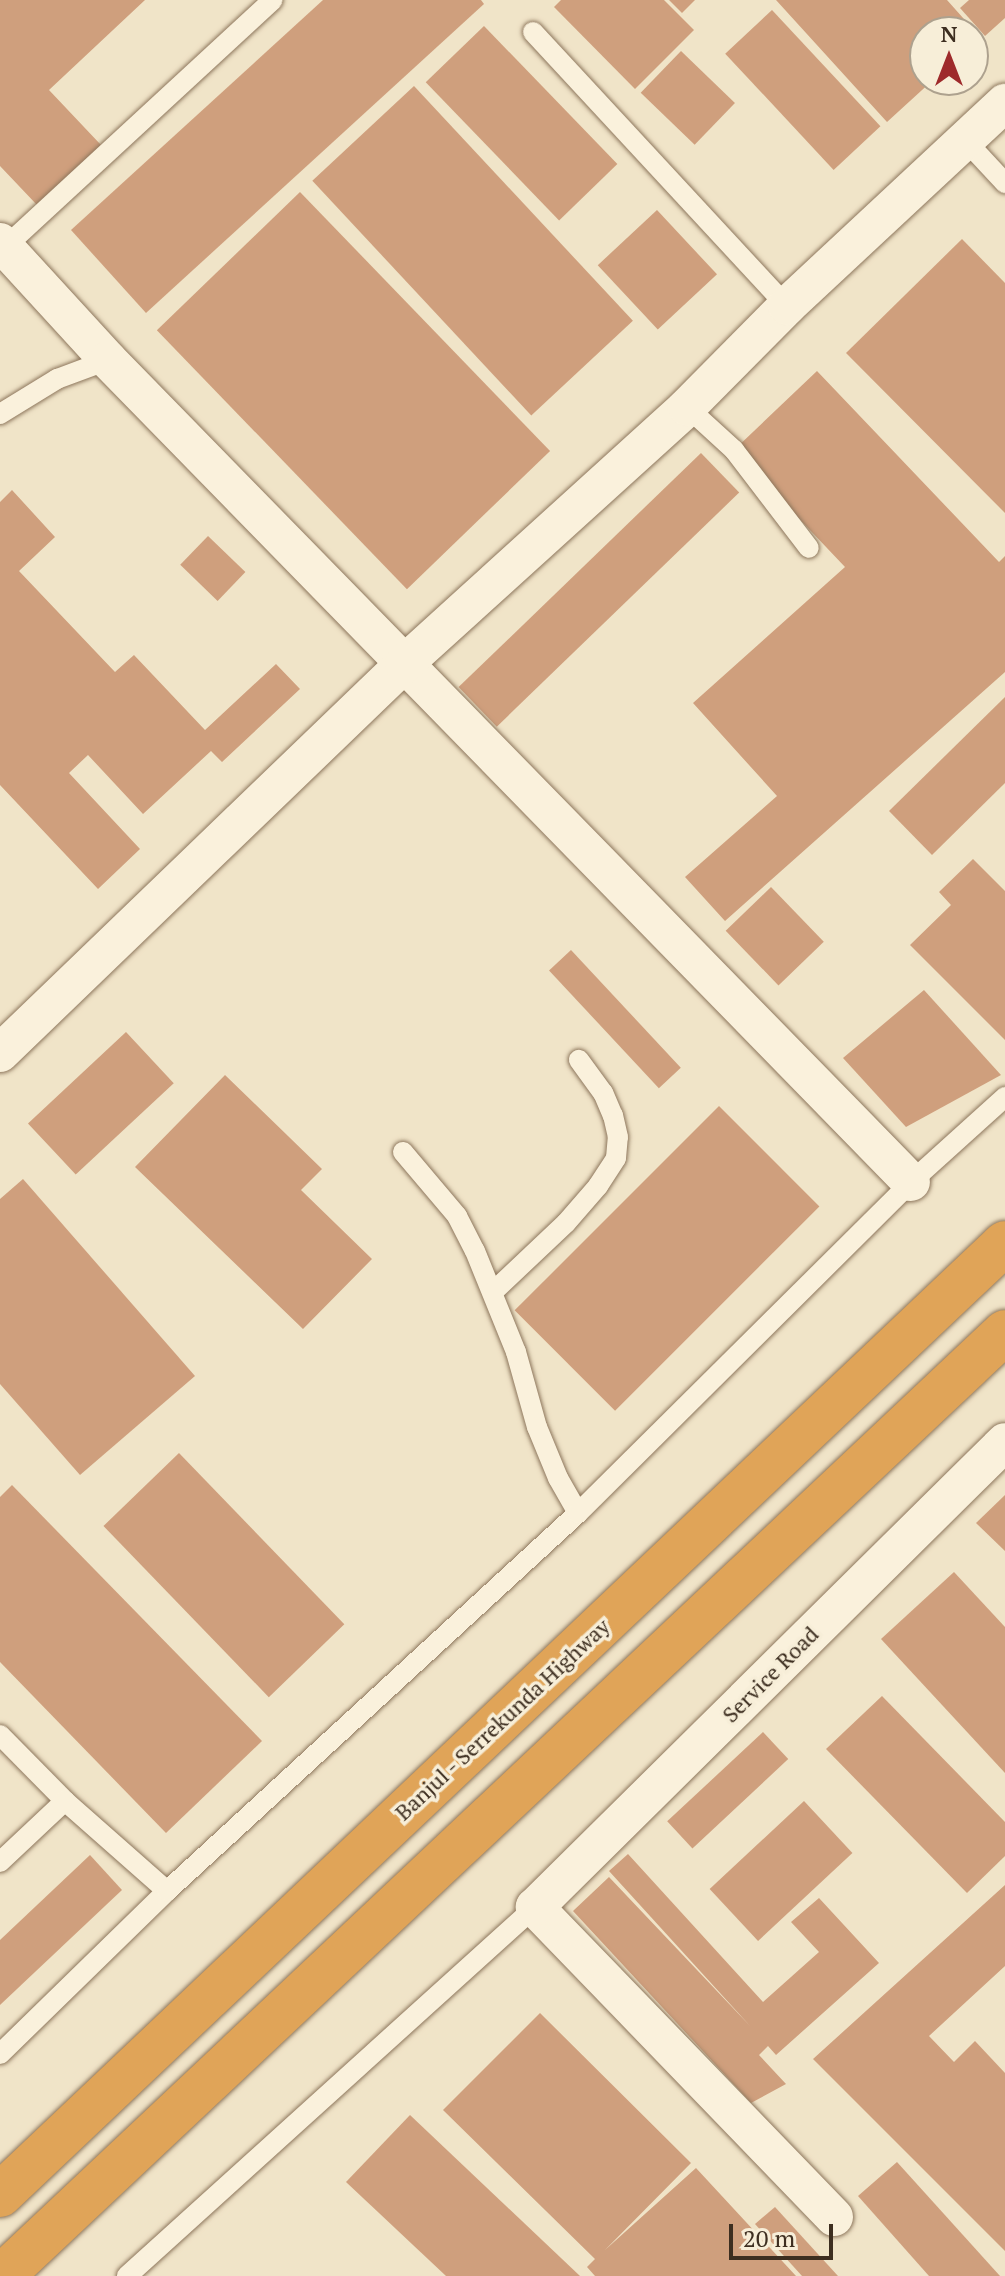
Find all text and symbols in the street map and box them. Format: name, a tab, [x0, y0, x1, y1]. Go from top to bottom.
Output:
north arrow	[909, 16, 989, 96]
text: N	[941, 19, 957, 48]
street label: Banjul - Serrekunda Highway	[389, 1612, 615, 1826]
street label: Service Road	[717, 1621, 823, 1727]
scale bar	[733, 2208, 837, 2258]
text: 20 m	[743, 2222, 795, 2254]

